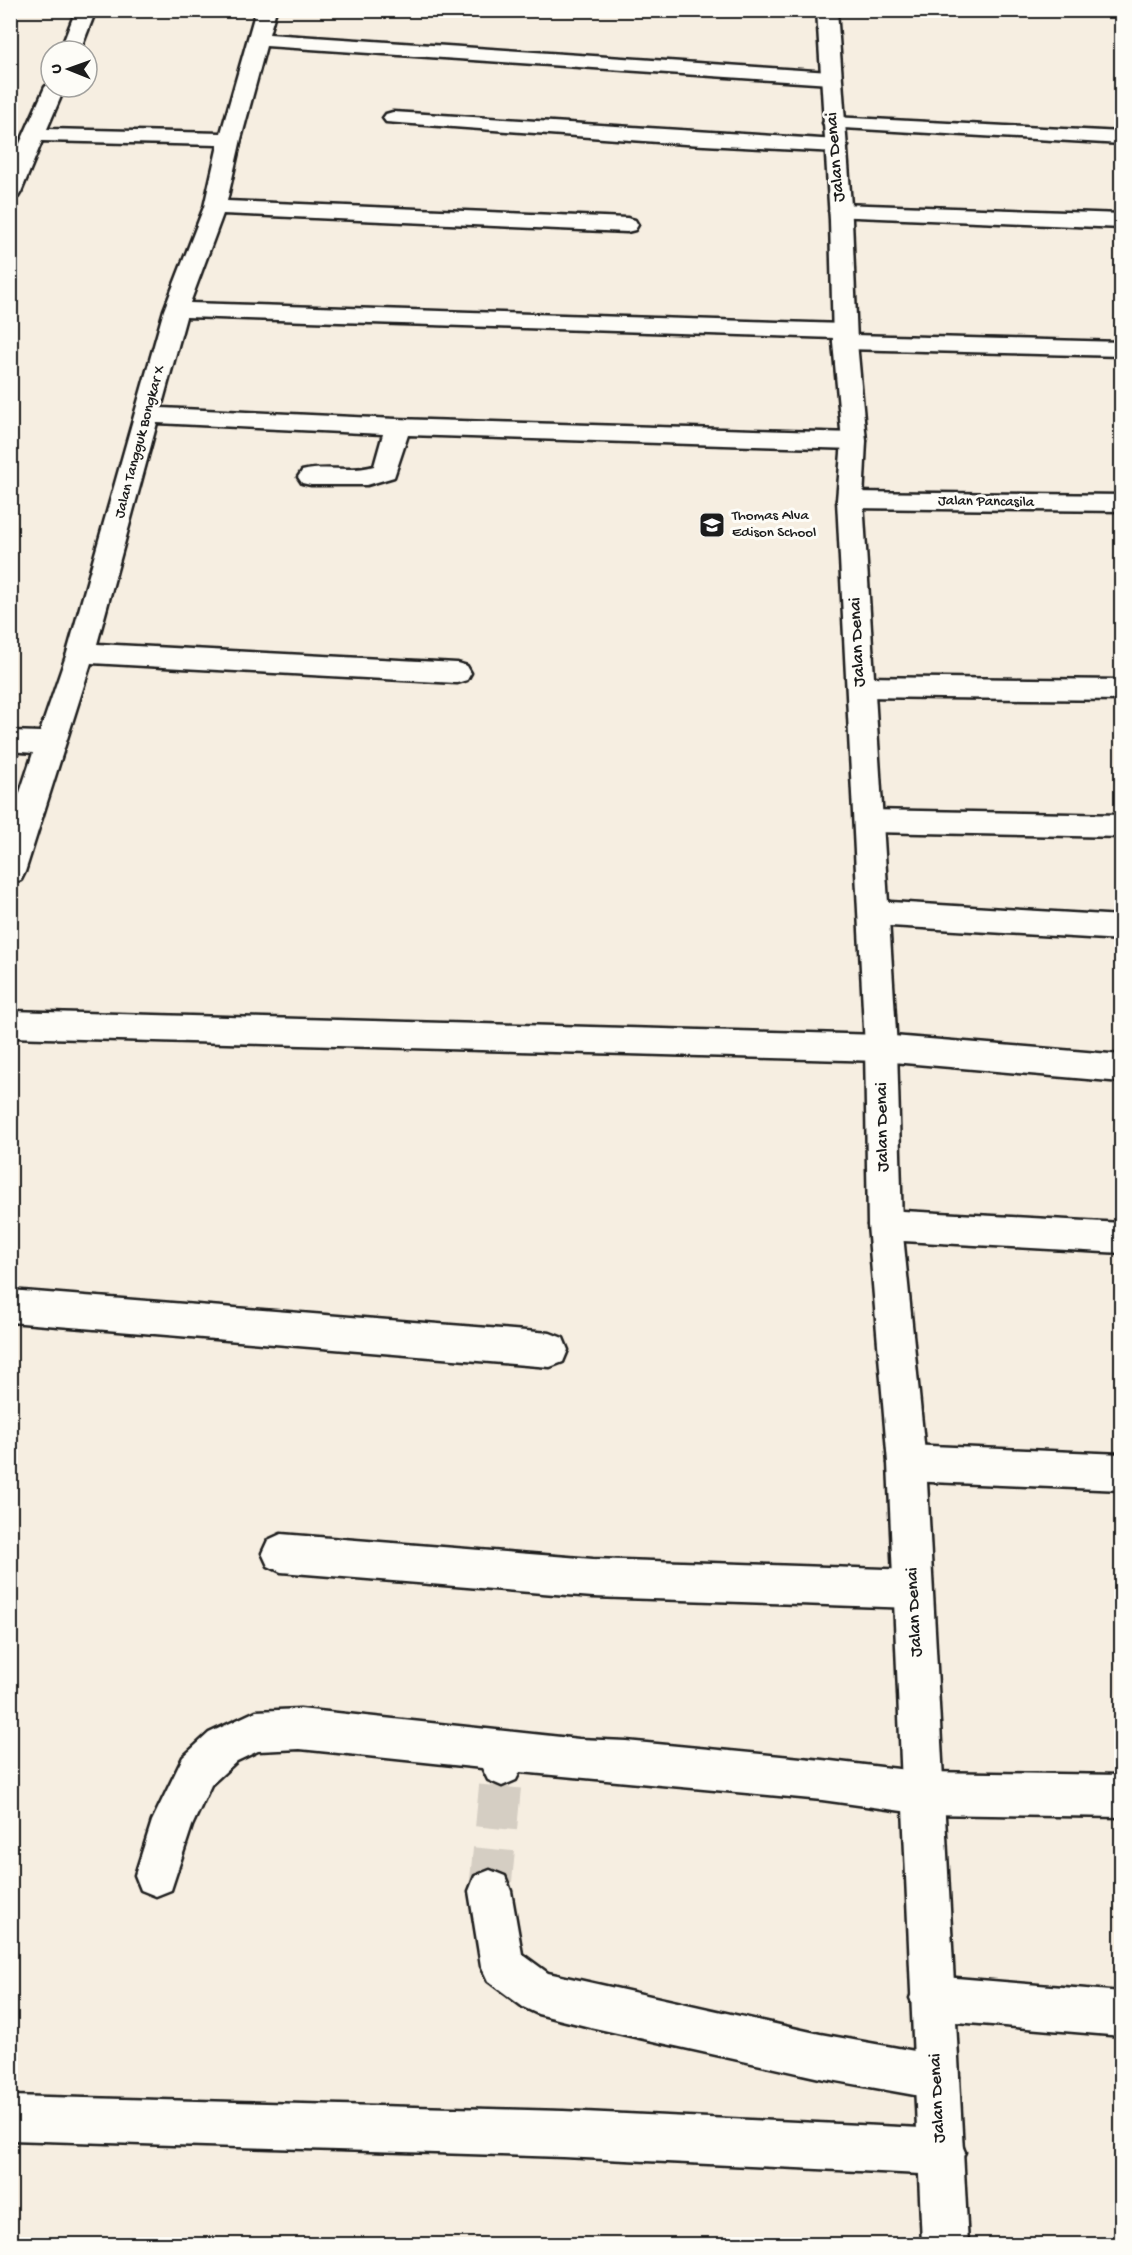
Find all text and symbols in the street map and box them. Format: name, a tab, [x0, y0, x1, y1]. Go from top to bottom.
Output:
north arrow	[39, 39, 99, 99]
text: U	[48, 63, 67, 74]
street label: Jalan Denai	[822, 111, 850, 203]
street label: Jalan Tangguk Bongkar X	[111, 363, 169, 520]
street label: Jalan Pancasila	[938, 492, 1035, 512]
place label: Thomas Alva Edison School	[731, 507, 816, 542]
school or university icon: Thomas Alva Edison School	[697, 510, 727, 540]
street label: Jalan Denai	[845, 597, 871, 687]
street label: Jalan Denai	[872, 1082, 894, 1172]
street label: Jalan Denai	[902, 1567, 928, 1657]
street label: Jalan Denai	[925, 2053, 951, 2143]

